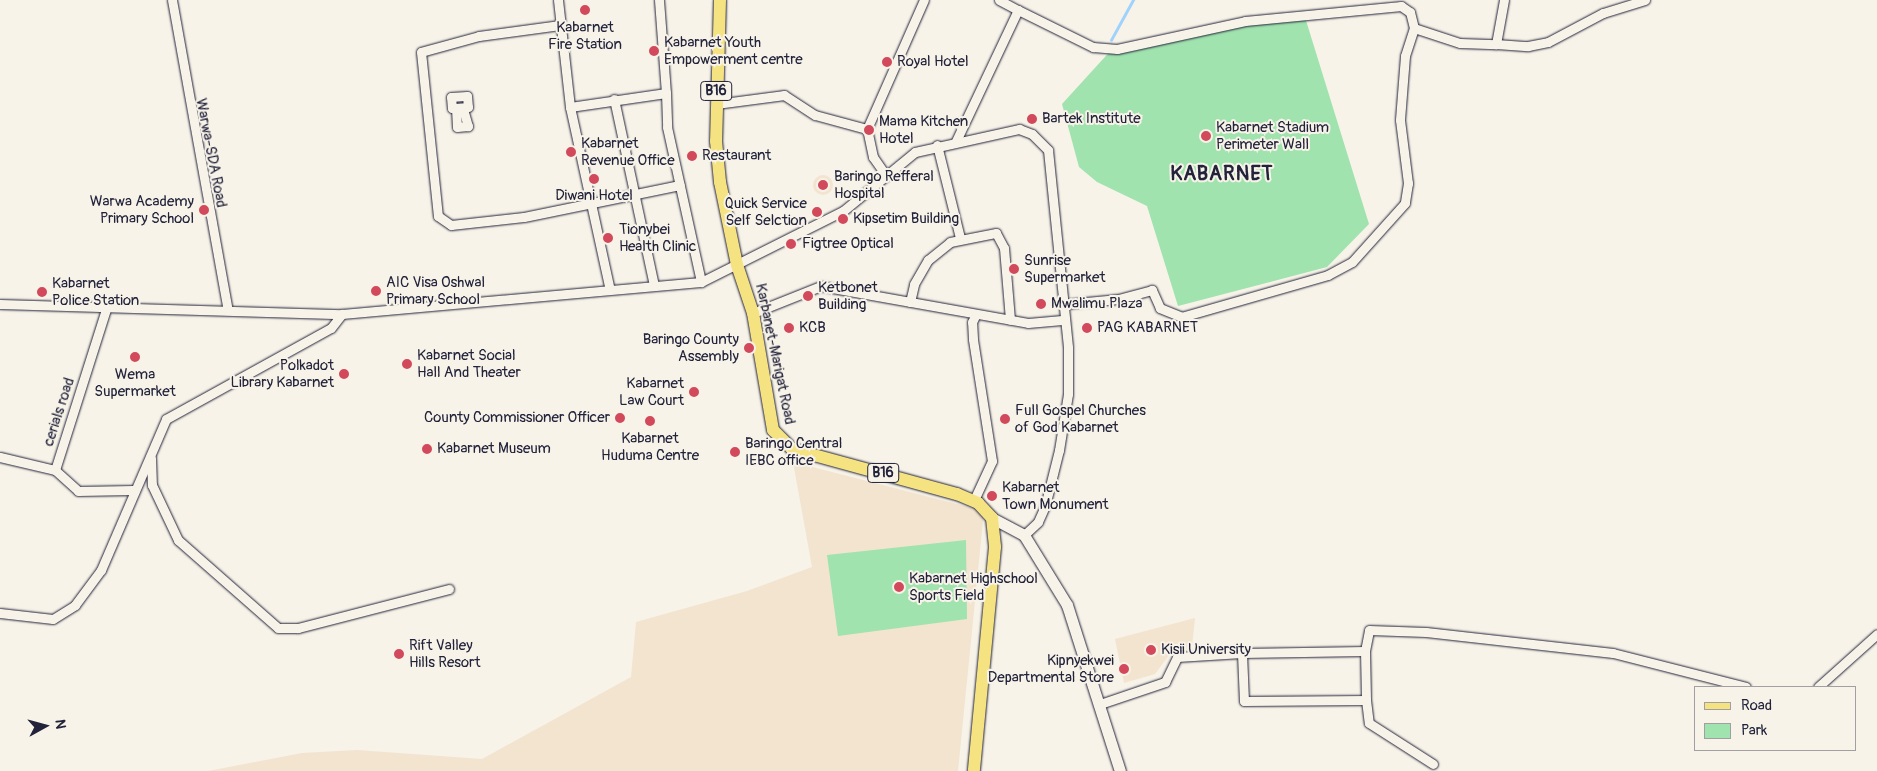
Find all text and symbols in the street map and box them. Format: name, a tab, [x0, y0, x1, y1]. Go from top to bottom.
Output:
marker: Kabarnet Fire Station	[579, 4, 591, 16]
place label: Kabarnet Fire Station	[548, 18, 622, 53]
place label: Kabarnet Youth Empowerment centre	[664, 33, 803, 68]
marker: Kabarnet Youth Empowerment centre	[648, 45, 660, 57]
place label: Royal Hotel	[897, 53, 969, 71]
marker: Royal Hotel	[881, 56, 893, 68]
road number: B16	[700, 80, 732, 102]
street label: Warwa-SDA Road	[192, 97, 230, 209]
place label: Bartek Institute	[1042, 110, 1141, 128]
place label: Mama Kitchen Hotel	[879, 112, 968, 147]
marker: Bartek Institute	[1026, 113, 1038, 125]
place label: Kabarnet Stadium Perimeter Wall	[1216, 118, 1329, 153]
marker: Mama Kitchen Hotel	[863, 124, 875, 136]
marker: Kabarnet Stadium Perimeter Wall	[1200, 130, 1212, 142]
place label: Kabarnet Revenue Office	[581, 134, 675, 169]
marker: Kabarnet Revenue Office	[565, 146, 577, 158]
place label: Restaurant	[702, 147, 771, 165]
marker: Restaurant	[686, 150, 698, 162]
district label: KABARNET	[1169, 161, 1275, 185]
place label: Baringo Refferal Hospital	[834, 167, 934, 202]
marker: Diwani Hotel	[588, 173, 600, 185]
marker: Baringo Refferal Hospital	[816, 178, 830, 192]
place label: Diwani Hotel	[555, 187, 633, 205]
place label: Warwa Academy Primary School	[90, 192, 194, 227]
place label: Quick Service Self Selction	[725, 194, 807, 229]
marker: Warwa Academy Primary School	[198, 204, 210, 216]
marker: Quick Service Self Selction	[811, 206, 823, 218]
place label: Kipsetim Building	[853, 210, 959, 228]
marker: Kipsetim Building	[837, 213, 849, 225]
place label: Tionybei Health Clinic	[619, 220, 696, 255]
marker: Tionybei Health Clinic	[601, 231, 615, 245]
place label: Figtree Optical	[802, 235, 894, 253]
marker: Figtree Optical	[784, 237, 798, 251]
place label: Sunrise Supermarket	[1024, 251, 1105, 286]
marker: Sunrise Supermarket	[1008, 263, 1020, 275]
place label: AIC Visa Oshwal Primary School	[386, 273, 485, 308]
place label: Kabarnet Police Station	[52, 274, 139, 309]
place label: Ketbonet Building	[818, 278, 878, 313]
street label: Karbanet-Marigat Road	[751, 282, 799, 426]
marker: AIC Visa Oshwal Primary School	[370, 285, 382, 297]
marker: Kabarnet Police Station	[36, 286, 48, 298]
marker: Ketbonet Building	[802, 290, 814, 302]
place label: Mwalimu Plaza	[1051, 295, 1143, 313]
marker: Mwalimu Plaza	[1035, 298, 1047, 310]
place label: KCB	[799, 319, 826, 337]
place label: PAG KABARNET	[1097, 319, 1198, 337]
marker: KCB	[783, 322, 795, 334]
marker: PAG KABARNET	[1081, 322, 1093, 334]
place label: Baringo County Assembly	[643, 330, 739, 365]
marker: Baringo County Assembly	[743, 342, 755, 354]
place label: Kabarnet Social Hall And Theater	[417, 346, 521, 381]
marker: Wema Supermarket	[129, 351, 141, 363]
place label: Polkadot Library Kabarnet	[231, 356, 334, 391]
marker: Kabarnet Social Hall And Theater	[401, 358, 413, 370]
place label: Wema Supermarket	[94, 365, 176, 400]
marker: Polkadot Library Kabarnet	[338, 368, 350, 380]
place label: Kabarnet Law Court	[619, 374, 684, 409]
street label: cerials road	[39, 375, 79, 449]
marker: Kabarnet Law Court	[688, 386, 700, 398]
place label: Full Gospel Churches of God Kabarnet	[1015, 401, 1146, 436]
place label: County Commissioner Officer	[424, 409, 610, 427]
marker: County Commissioner Officer	[614, 412, 626, 424]
marker: Full Gospel Churches of God Kabarnet	[999, 413, 1011, 425]
marker: Kabarnet Huduma Centre	[644, 415, 656, 427]
place label: Kabarnet Huduma Centre	[601, 429, 699, 464]
place label: Baringo Central IEBC office	[745, 434, 842, 469]
place label: Kabarnet Museum	[437, 440, 551, 458]
marker: Kabarnet Museum	[421, 443, 433, 455]
marker: Baringo Central IEBC office	[729, 446, 741, 458]
road number: B16	[867, 462, 899, 484]
place label: Kabarnet Town Monument	[1002, 478, 1109, 513]
marker: Kabarnet Town Monument	[986, 490, 998, 502]
place label: Kabarnet Highschool Sports Field	[909, 569, 1038, 604]
marker: Kabarnet Highschool Sports Field	[893, 581, 905, 593]
place label: Rift Valley Hills Resort	[409, 636, 481, 671]
place label: Kisii University	[1161, 641, 1251, 659]
marker: Kisii University	[1145, 644, 1157, 656]
marker: Rift Valley Hills Resort	[393, 648, 405, 660]
place label: Kipnyekwei Departmental Store	[988, 651, 1114, 686]
marker: Kipnyekwei Departmental Store	[1118, 663, 1130, 675]
legend	[1694, 686, 1857, 751]
text: Road	[1741, 696, 1772, 715]
north arrow	[20, 701, 70, 751]
text: N	[51, 718, 69, 730]
text: Park	[1741, 721, 1767, 740]

